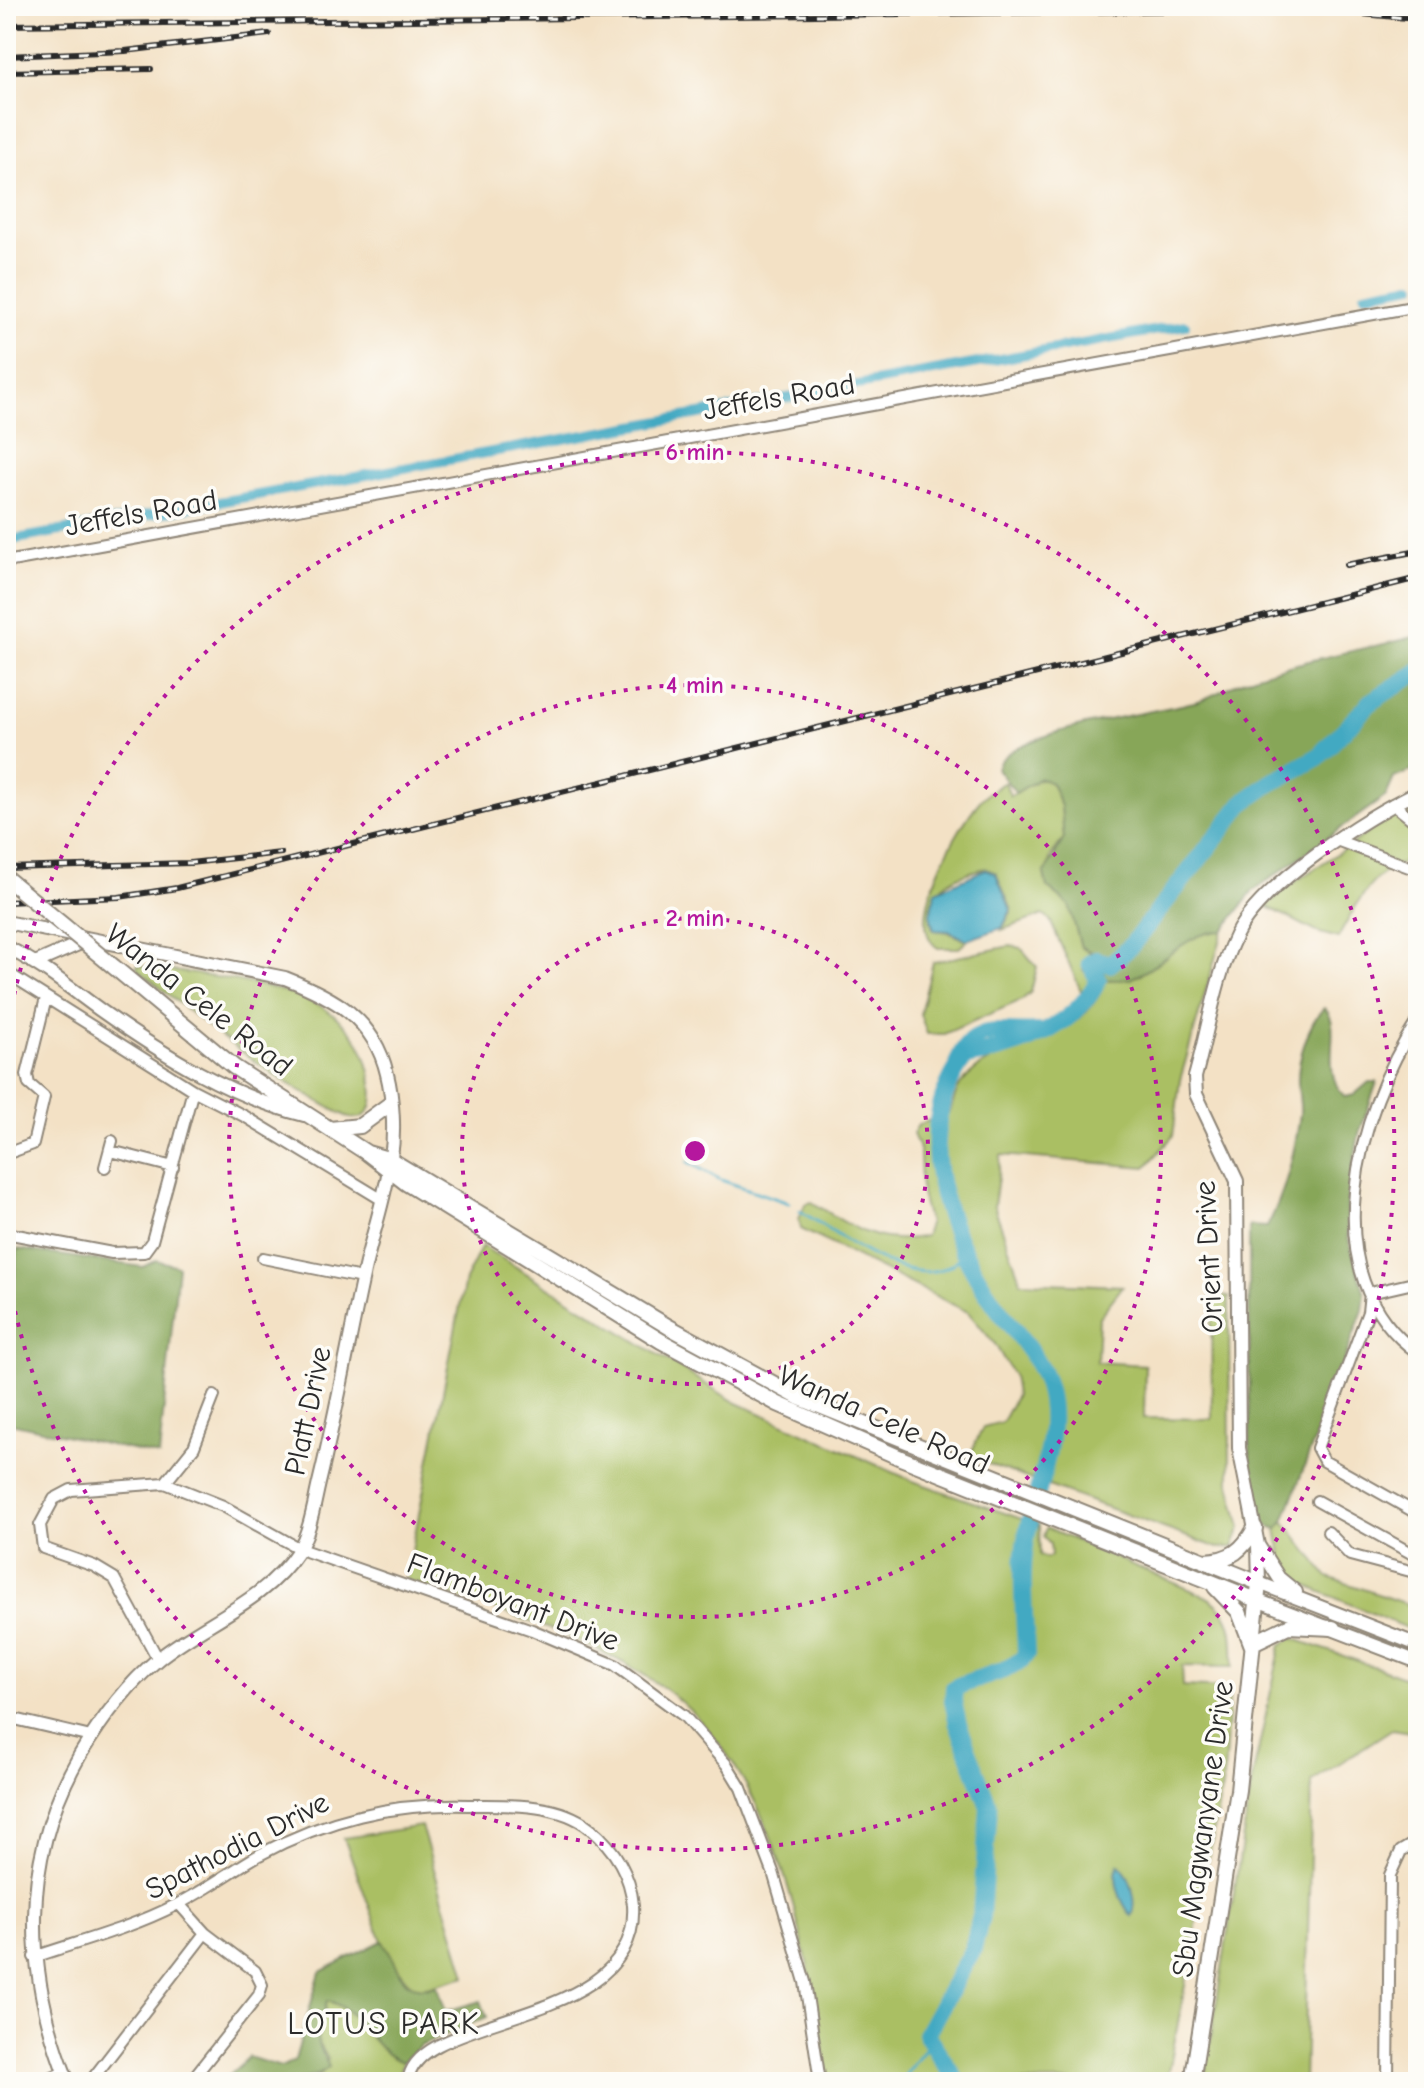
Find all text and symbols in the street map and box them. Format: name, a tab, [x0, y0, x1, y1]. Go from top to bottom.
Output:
street label: Jeffels Road	[700, 366, 858, 428]
text: 6 min	[665, 438, 725, 466]
street label: Jeffels Road	[62, 482, 220, 544]
text: 4 min	[666, 671, 724, 699]
text: 2 min	[666, 904, 724, 932]
street label: Wanda Cele Road	[99, 916, 299, 1084]
centre of rings	[681, 1137, 709, 1165]
street label: Orient Drive	[1188, 1180, 1230, 1334]
street label: Platt Drive	[277, 1343, 339, 1479]
street label: Wanda Cele Road	[773, 1358, 995, 1482]
street label: Flamboyant Drive	[402, 1545, 624, 1659]
street label: Sbu Magwanyane Drive	[1165, 1679, 1241, 1979]
street label: Spathodia Drive	[139, 1785, 335, 1907]
district label: LOTUS PARK	[287, 2005, 481, 2042]

